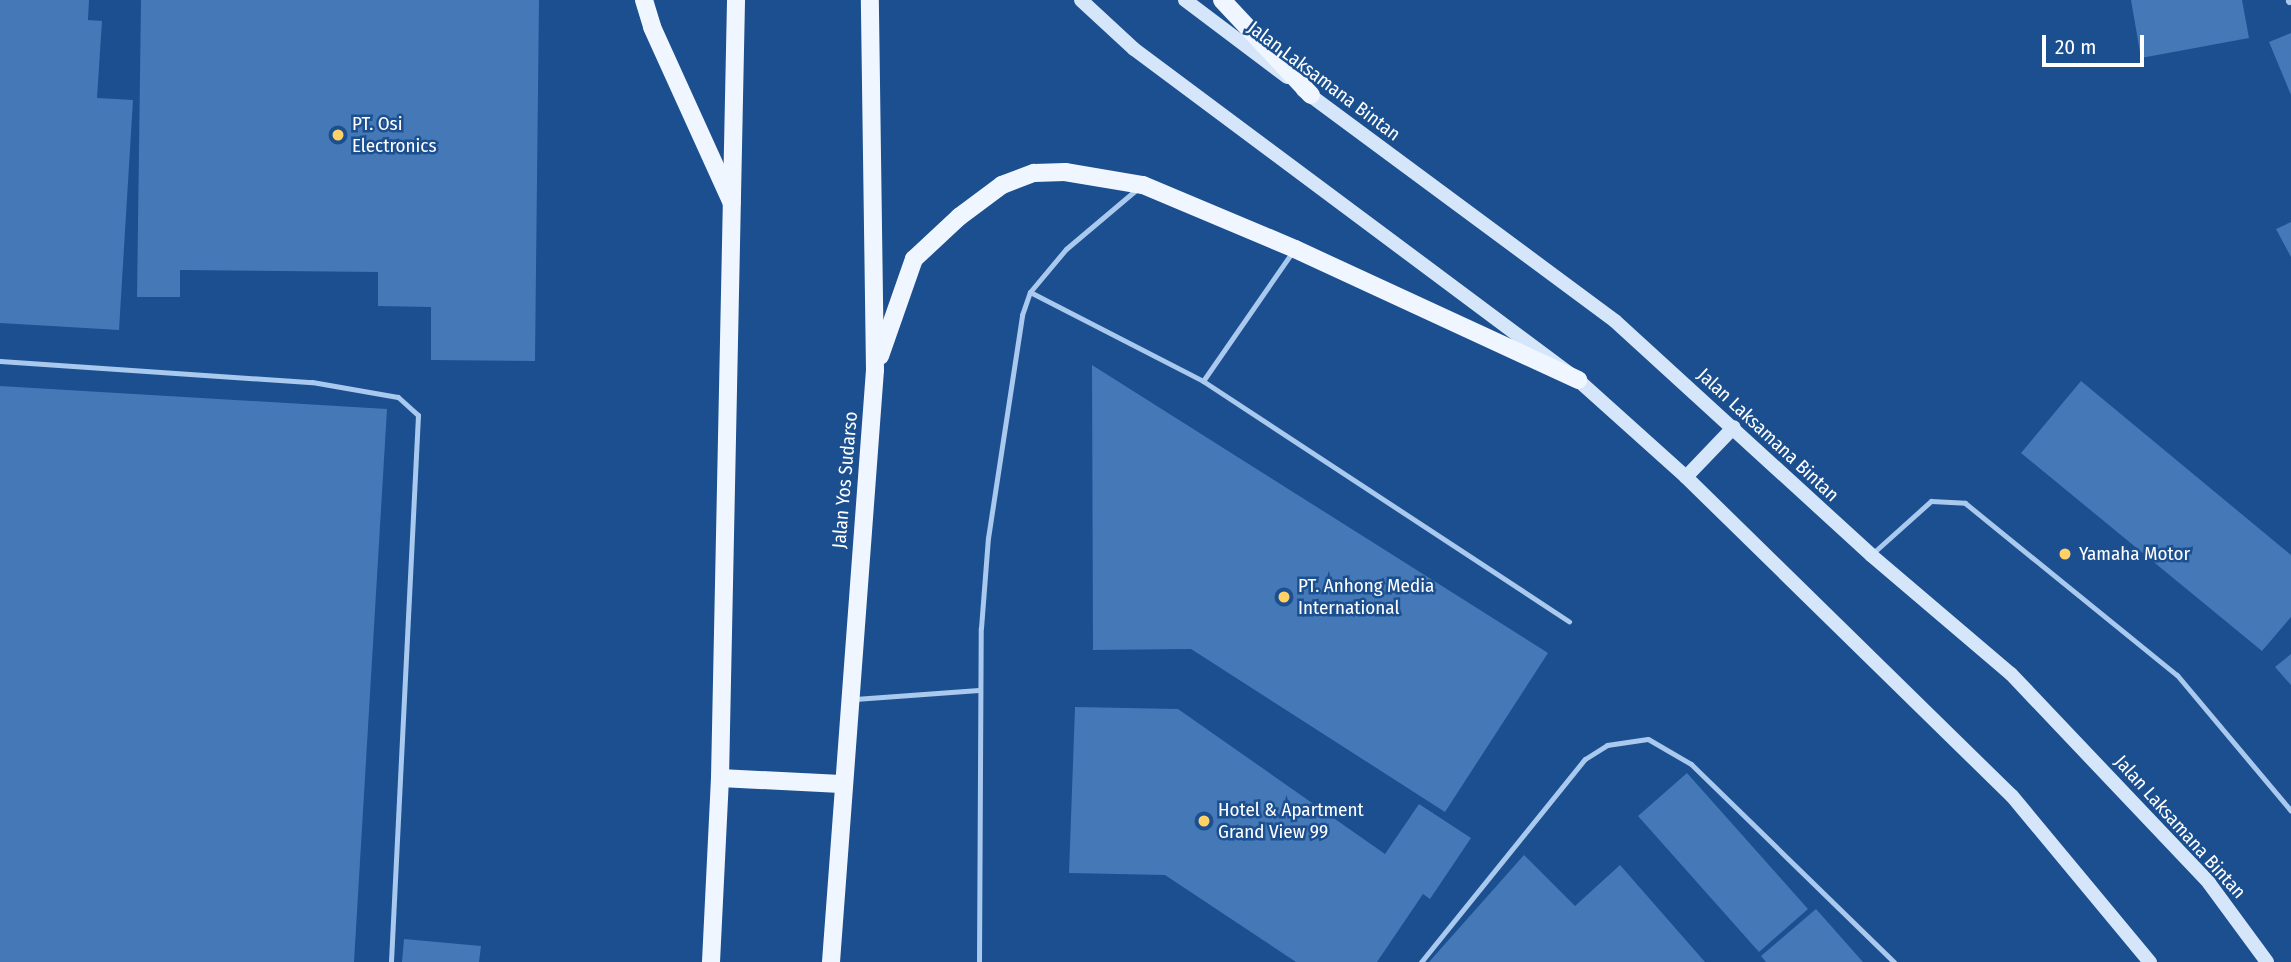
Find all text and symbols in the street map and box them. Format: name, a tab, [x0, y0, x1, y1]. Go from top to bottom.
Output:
street label: Jalan Laksamana Bintan	[1243, 16, 1405, 146]
scale bar	[2046, 21, 2148, 65]
text: 20 m	[2055, 34, 2096, 60]
place label: PT. Osi Electronics	[352, 113, 437, 157]
marker: PT. Osi Electronics	[330, 127, 346, 143]
street label: Jalan Laksamana Bintan	[1693, 364, 1843, 506]
street label: Jalan Yos Sudarso	[828, 411, 862, 549]
place label: Yamaha Motor	[2079, 543, 2190, 565]
marker: Yamaha Motor	[2057, 546, 2073, 562]
place label: PT. Anhong Media International	[1298, 575, 1434, 619]
marker: PT. Anhong Media International	[1276, 589, 1292, 605]
street label: Jalan Laksamana Bintan	[2110, 751, 2250, 903]
place label: Hotel & Apartment Grand View 99	[1218, 799, 1364, 843]
marker: Hotel & Apartment Grand View 99	[1196, 813, 1212, 829]

